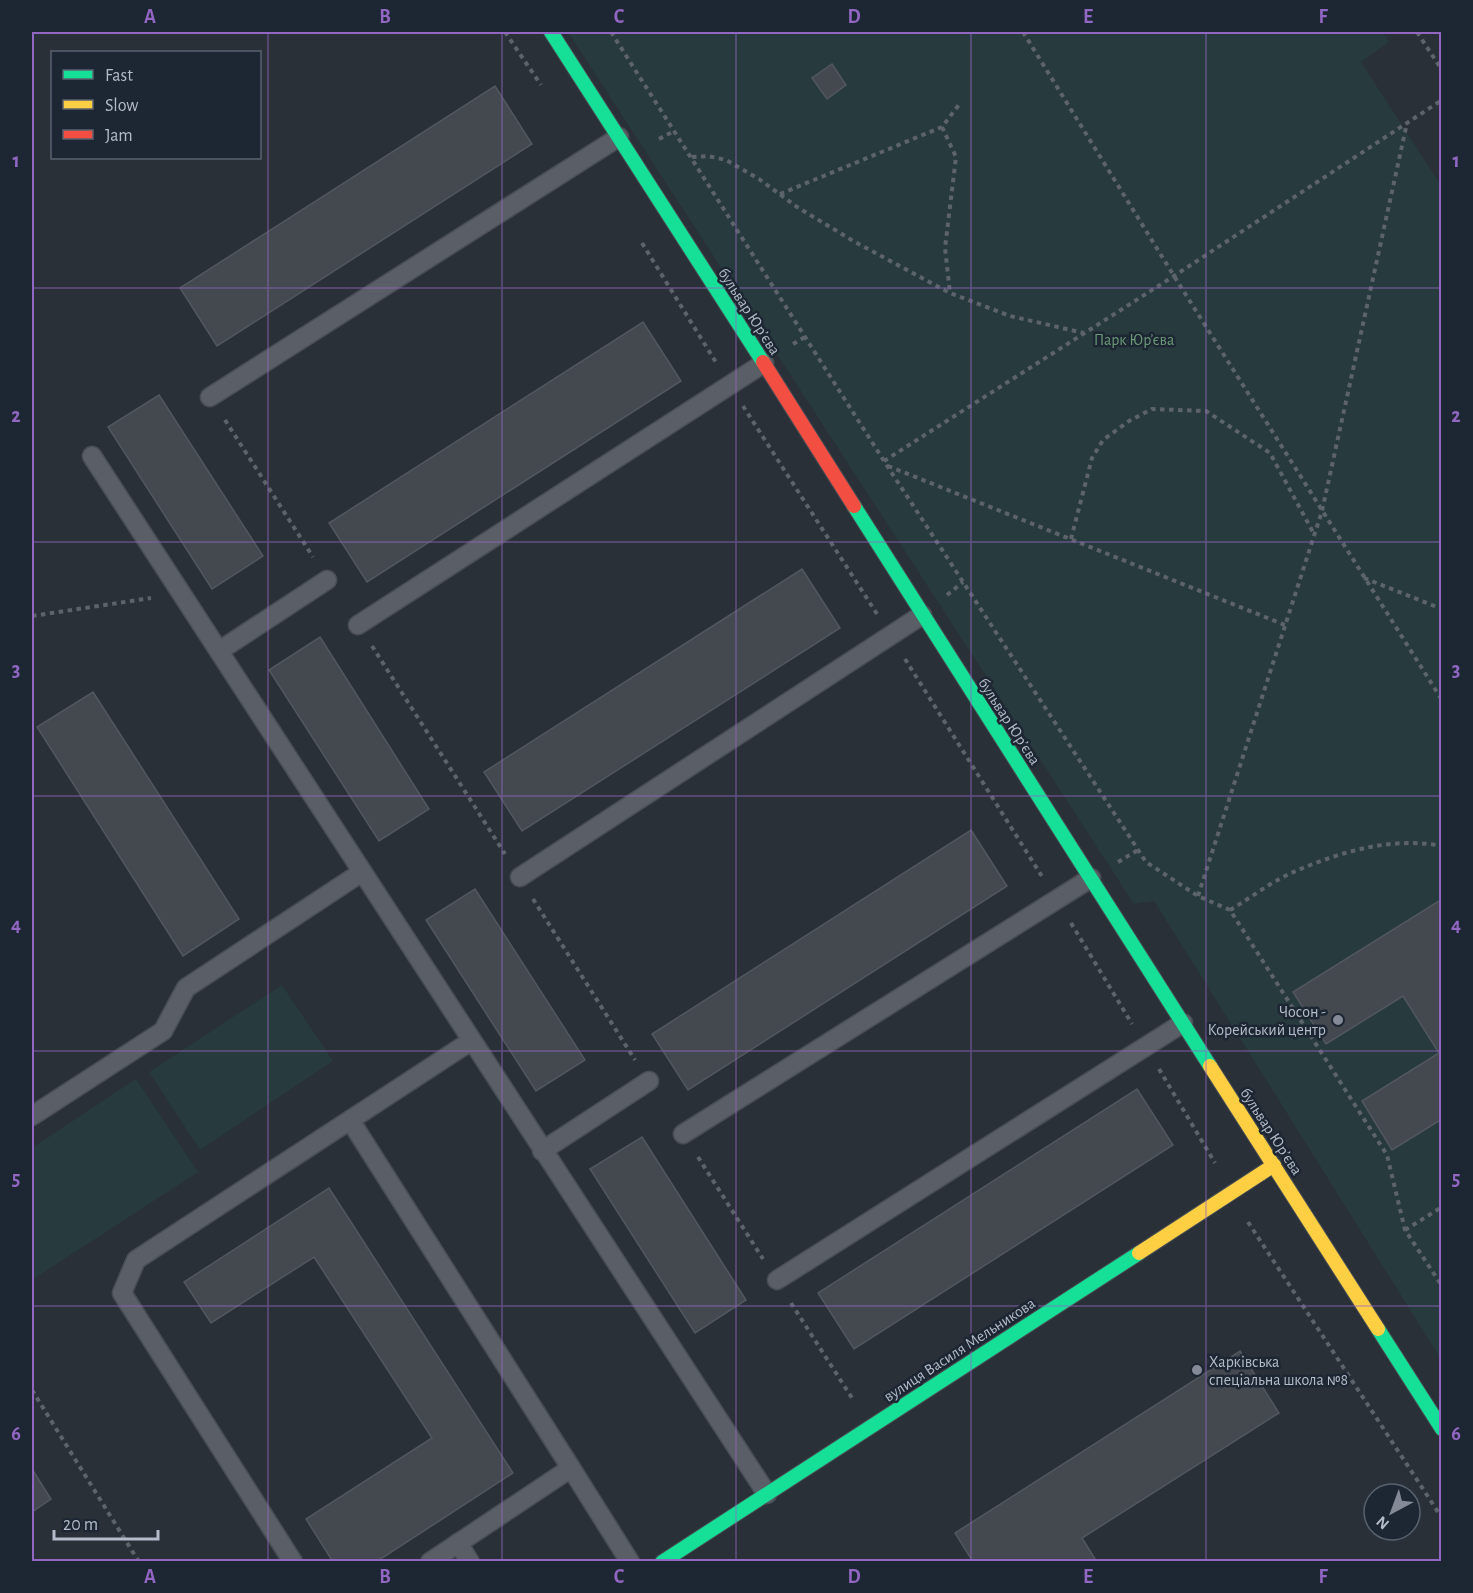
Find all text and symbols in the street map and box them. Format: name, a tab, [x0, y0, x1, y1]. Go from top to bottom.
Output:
text: A	[144, 7, 156, 27]
text: B	[379, 7, 391, 27]
text: C	[614, 7, 625, 27]
text: D	[847, 7, 861, 27]
text: E	[1083, 7, 1093, 27]
text: F	[1318, 7, 1328, 27]
legend	[51, 51, 261, 159]
text: Fast	[105, 67, 133, 85]
text: Slow	[105, 97, 138, 115]
text: Jam	[105, 127, 133, 145]
text: 1	[12, 151, 20, 171]
text: 1	[1452, 151, 1460, 171]
street label: бульвар Юрʼєва	[714, 265, 783, 358]
park label: Парк Юр’єва	[1094, 332, 1174, 348]
text: 2	[11, 406, 21, 426]
text: 2	[1451, 406, 1461, 426]
text: 3	[12, 660, 20, 680]
text: 3	[1452, 660, 1460, 680]
street label: бульвар Юрʼєва	[974, 675, 1043, 768]
text: 4	[11, 915, 21, 935]
text: 4	[1451, 915, 1461, 935]
place label: Чосон - Корейський центр	[1207, 1004, 1326, 1038]
marker: Чосон - Корейський центр	[1331, 1013, 1345, 1027]
street label: бульвар Юрʼєва	[1236, 1085, 1305, 1178]
text: 5	[12, 1169, 20, 1189]
text: 5	[1452, 1169, 1460, 1189]
street label: вулиця Василя Мельникова	[881, 1295, 1039, 1406]
place label: Харківська спеціальна школа №8	[1209, 1354, 1348, 1388]
marker: Харківська спеціальна школа №8	[1190, 1363, 1204, 1377]
text: 6	[11, 1424, 21, 1444]
text: 6	[1451, 1424, 1461, 1444]
north arrow	[1362, 1482, 1422, 1542]
scale bar	[54, 1503, 158, 1541]
text: N	[1373, 1513, 1392, 1532]
text: 20 m	[63, 1516, 98, 1534]
text: A	[144, 1567, 156, 1587]
text: B	[379, 1567, 391, 1587]
text: C	[614, 1567, 625, 1587]
text: D	[847, 1567, 861, 1587]
text: E	[1083, 1567, 1093, 1587]
text: F	[1318, 1567, 1328, 1587]

